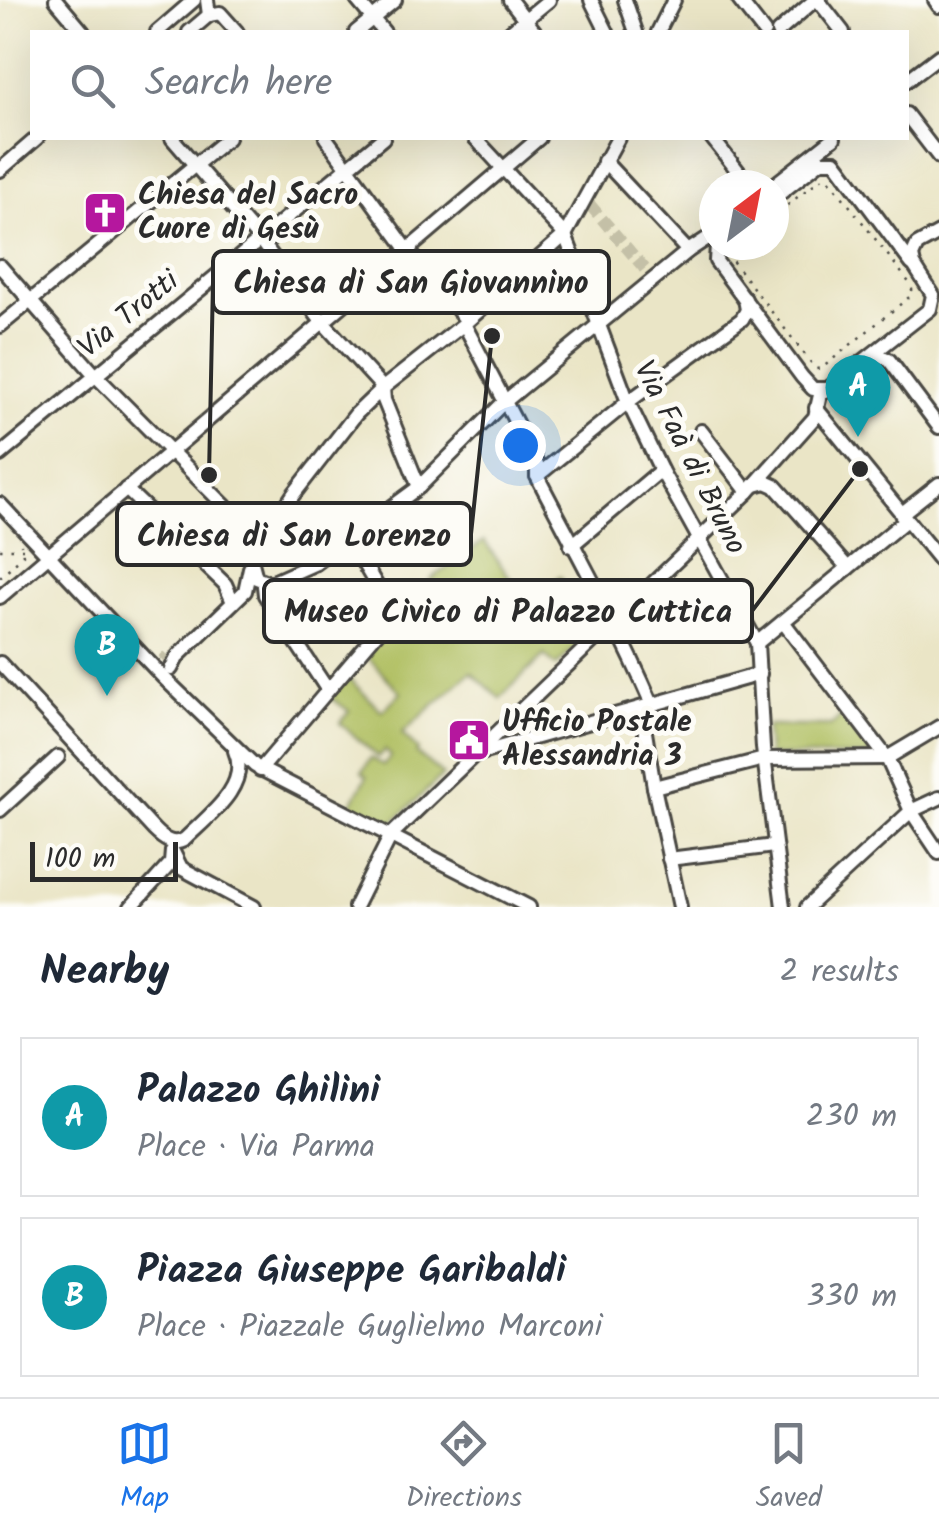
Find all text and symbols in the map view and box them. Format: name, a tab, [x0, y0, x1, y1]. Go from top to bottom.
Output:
search box	[30, 30, 909, 140]
text: Search here	[145, 55, 332, 115]
icon: search	[65, 58, 120, 113]
north arrow	[699, 170, 789, 260]
place label: Chiesa del Sacro Cuore di Gesù	[138, 172, 358, 254]
church icon: Chiesa del Sacro Cuore di Gesù	[82, 190, 128, 236]
callout: Chiesa di San Giovannino	[213, 251, 609, 313]
street label: Via Trotti	[68, 258, 192, 371]
text: Chiesa di San Giovannino	[233, 259, 589, 310]
street label: Via Faà di Bruno	[619, 353, 759, 563]
pin: A	[826, 354, 890, 437]
your location	[495, 420, 546, 471]
callout: Chiesa di San Lorenzo	[117, 503, 471, 565]
text: Chiesa di San Lorenzo	[137, 512, 451, 563]
callout: Museo Civico di Palazzo Cuttica	[264, 580, 752, 642]
text: Museo Civico di Palazzo Cuttica	[284, 588, 732, 639]
pin: B	[74, 614, 140, 696]
place label: Ufficio Postale Alessandria 3	[502, 699, 692, 781]
public building icon: Ufficio Postale Alessandria 3	[446, 717, 492, 763]
scale bar	[30, 837, 178, 881]
text: 100 m	[45, 837, 115, 882]
text: Nearby	[40, 939, 169, 1006]
text: 2 results	[780, 947, 899, 998]
text: Palazzo Ghilini	[137, 1062, 380, 1122]
text: A	[64, 1092, 85, 1143]
text: 230 m	[806, 1092, 897, 1143]
text: Place · Via Parma	[137, 1122, 375, 1173]
text: Piazza Giuseppe Garibaldi	[137, 1242, 566, 1302]
text: B	[65, 1272, 84, 1323]
text: 330 m	[806, 1272, 897, 1323]
text: Place · Piazzale Guglielmo Marconi	[137, 1302, 602, 1353]
tab: Map	[117, 1416, 172, 1521]
tab: Directions	[406, 1416, 522, 1521]
tab: Saved	[756, 1416, 822, 1521]

